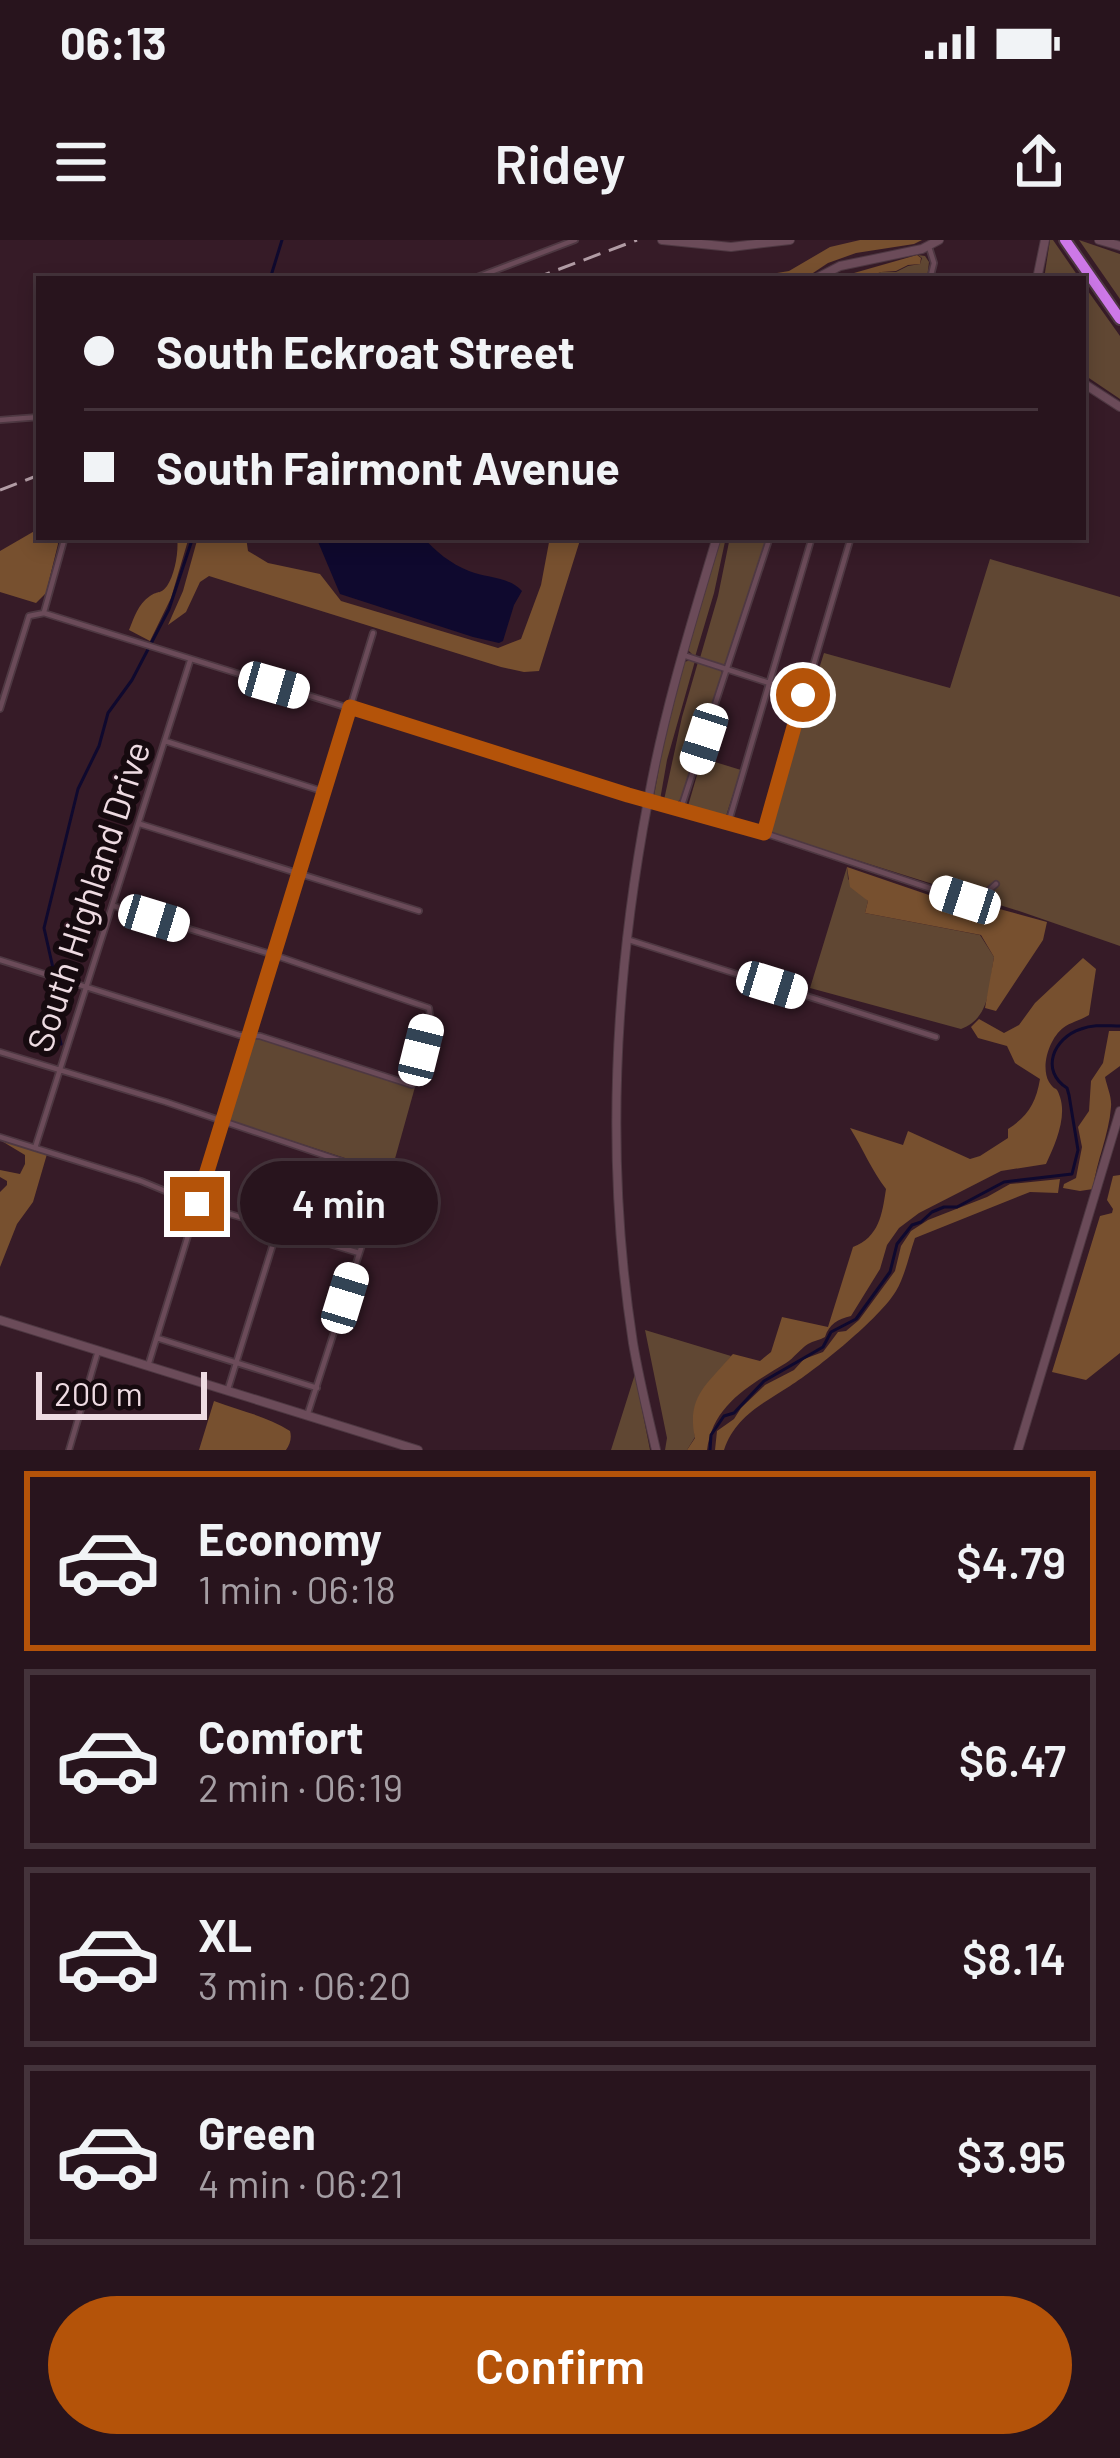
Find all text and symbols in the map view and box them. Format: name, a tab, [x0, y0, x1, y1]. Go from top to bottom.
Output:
text: 06:13	[60, 15, 166, 69]
icon: menu	[48, 129, 114, 195]
icon: share	[1006, 129, 1072, 195]
text: Ridey	[494, 130, 626, 195]
text: South Eckroat Street	[156, 324, 575, 378]
text: South Fairmont Avenue	[156, 440, 620, 494]
car	[234, 658, 314, 712]
route start	[776, 668, 830, 722]
car	[676, 699, 732, 779]
street label: South Highland Drive	[17, 735, 157, 1057]
car	[925, 872, 1005, 928]
car	[114, 890, 194, 946]
car	[732, 957, 812, 1013]
car	[395, 1011, 447, 1089]
callout: 4 min	[239, 1162, 437, 1246]
route end	[170, 1177, 224, 1231]
text: 4 min	[292, 1179, 386, 1226]
car	[317, 1258, 373, 1338]
scale bar	[36, 1366, 207, 1419]
text: 200 m	[54, 1373, 143, 1413]
icon: car	[54, 1507, 162, 1615]
text: Economy	[198, 1511, 382, 1565]
text: $4.79	[956, 1534, 1066, 1588]
text: 1 min · 06:18	[198, 1565, 396, 1612]
icon: car	[54, 1705, 162, 1813]
text: Comfort	[198, 1709, 364, 1763]
text: $6.47	[959, 1732, 1066, 1786]
text: 2 min · 06:19	[198, 1763, 403, 1810]
icon: car	[54, 1903, 162, 2011]
text: XL	[198, 1907, 252, 1961]
text: $8.14	[962, 1930, 1066, 1984]
text: 3 min · 06:20	[198, 1961, 411, 2008]
icon: car	[54, 2101, 162, 2209]
text: Green	[198, 2105, 316, 2159]
text: $3.95	[957, 2128, 1066, 2182]
text: 4 min · 06:21	[198, 2159, 404, 2206]
button: Confirm	[48, 2296, 1072, 2434]

